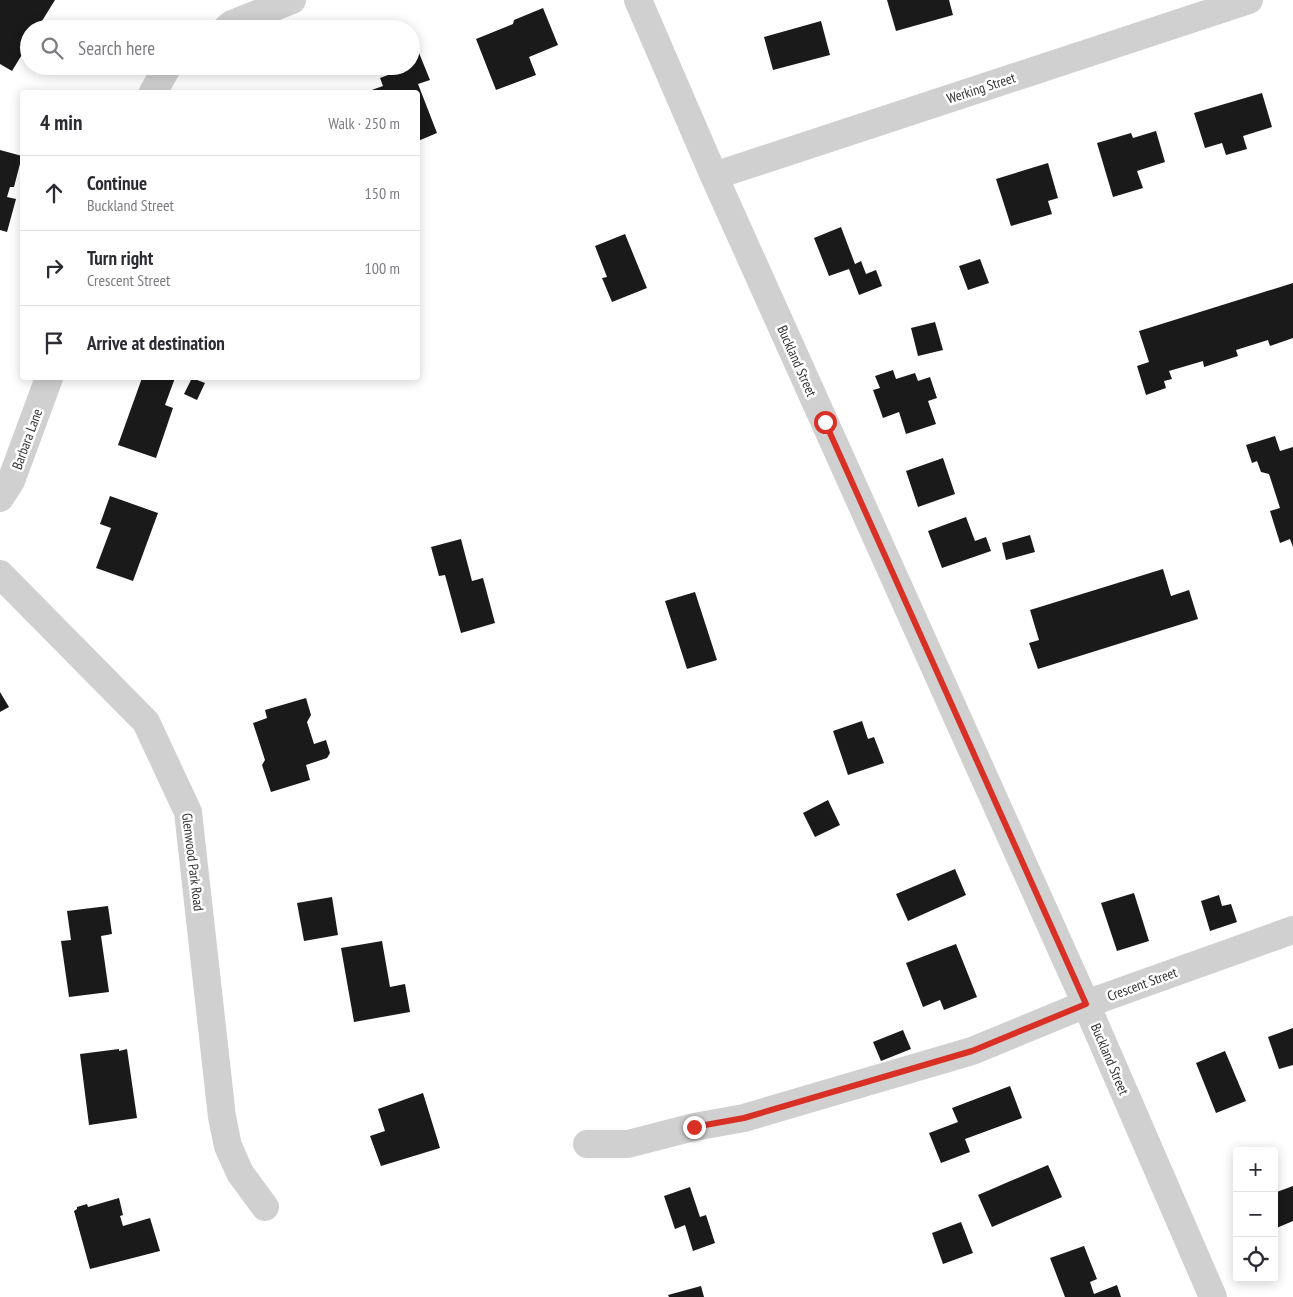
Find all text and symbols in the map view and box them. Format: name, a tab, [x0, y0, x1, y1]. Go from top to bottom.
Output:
search box	[20, 20, 420, 75]
icon: search	[38, 34, 66, 62]
text: Search here	[78, 36, 155, 60]
street label: Werking Street	[944, 68, 1018, 108]
text: 4 min	[40, 109, 82, 136]
text: Walk · 250 m	[328, 113, 400, 133]
text: Continue	[87, 171, 147, 195]
icon: ahead	[40, 179, 68, 207]
text: 150 m	[365, 183, 400, 203]
text: Buckland Street	[87, 195, 174, 215]
text: Turn right	[87, 246, 153, 270]
icon: right	[40, 254, 68, 282]
text: 100 m	[365, 258, 400, 278]
text: Crescent Street	[87, 270, 171, 290]
street label: Buckland Street	[773, 323, 821, 400]
icon: arrive	[40, 329, 68, 357]
text: Arrive at destination	[87, 331, 225, 355]
street label: Barbara Lane	[8, 406, 46, 472]
route start	[814, 411, 837, 434]
street label: Glenwood Park Road	[178, 812, 208, 912]
street label: Crescent Street	[1105, 963, 1180, 1005]
street label: Buckland Street	[1087, 1020, 1133, 1098]
route end	[683, 1116, 706, 1139]
map controls	[1233, 1147, 1278, 1282]
button: +	[1233, 1147, 1278, 1192]
button: −	[1233, 1192, 1278, 1237]
button: locate	[1233, 1237, 1278, 1282]

